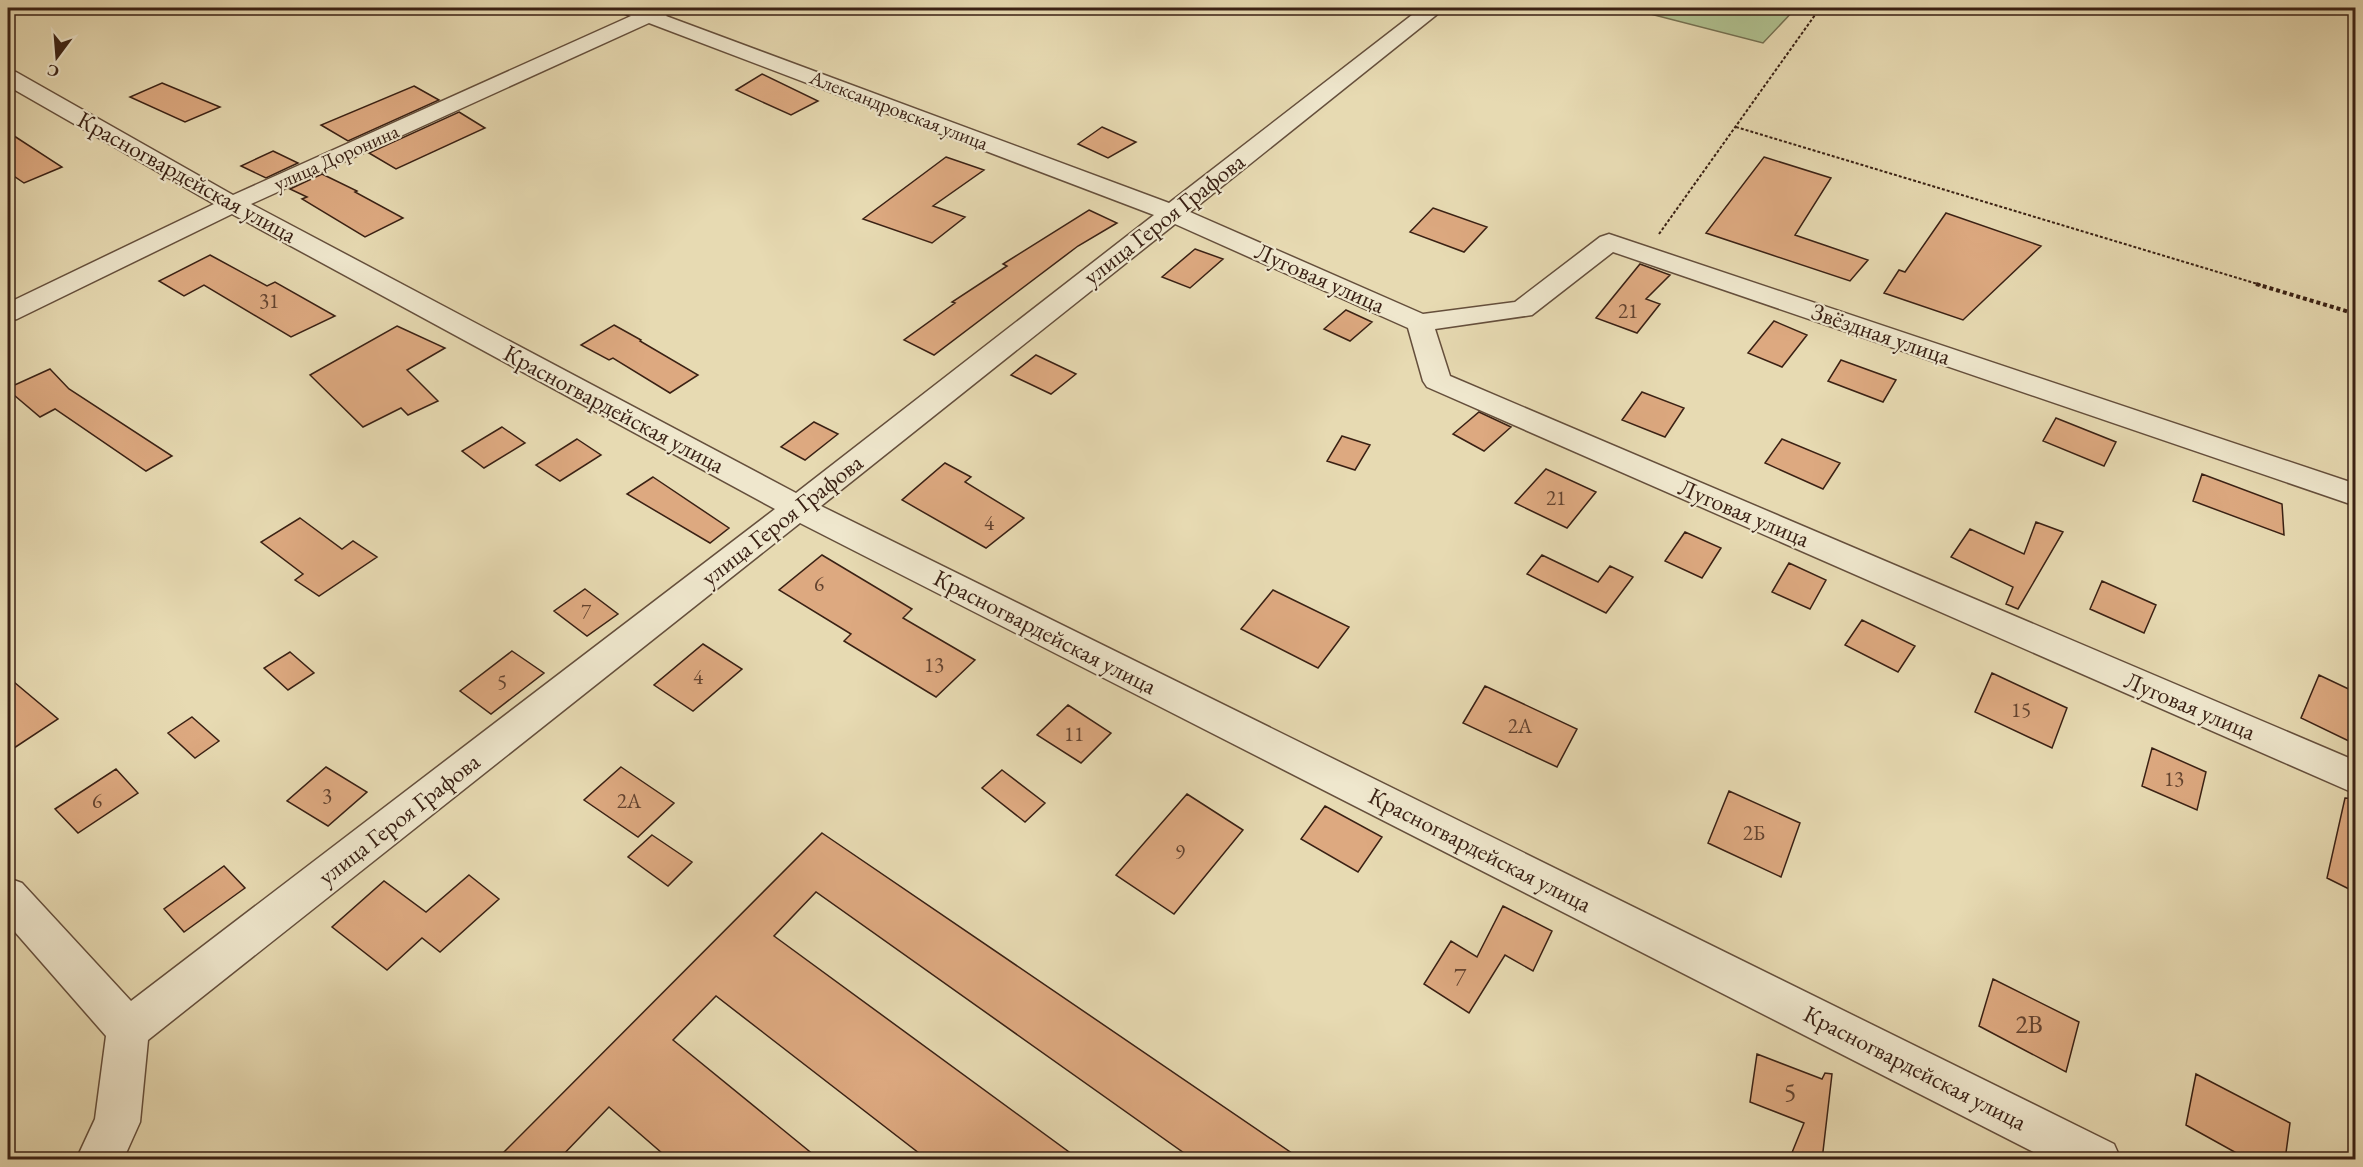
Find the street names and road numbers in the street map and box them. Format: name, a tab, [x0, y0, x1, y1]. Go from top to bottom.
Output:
street label: Александровская улица	[805, 64, 992, 156]
street label: Красногвардейская улица	[72, 103, 303, 250]
street label: улица Доронина	[269, 118, 403, 196]
street label: улица Героя Графова	[1076, 145, 1251, 292]
street label: Луговая улица	[1250, 235, 1391, 320]
street label: Звёздная улица	[1807, 295, 1955, 372]
street label: Красногвардейская улица	[498, 337, 730, 480]
street label: улица Героя Графова	[694, 446, 869, 593]
street label: Луговая улица	[1674, 471, 1815, 554]
street label: Красногвардейская улица	[929, 562, 1162, 701]
street label: Луговая улица	[2120, 664, 2261, 747]
street label: улица Героя Графова	[311, 745, 486, 892]
street label: Красногвардейская улица	[1364, 780, 1597, 919]
street label: Красногвардейская улица	[1799, 998, 2032, 1137]

